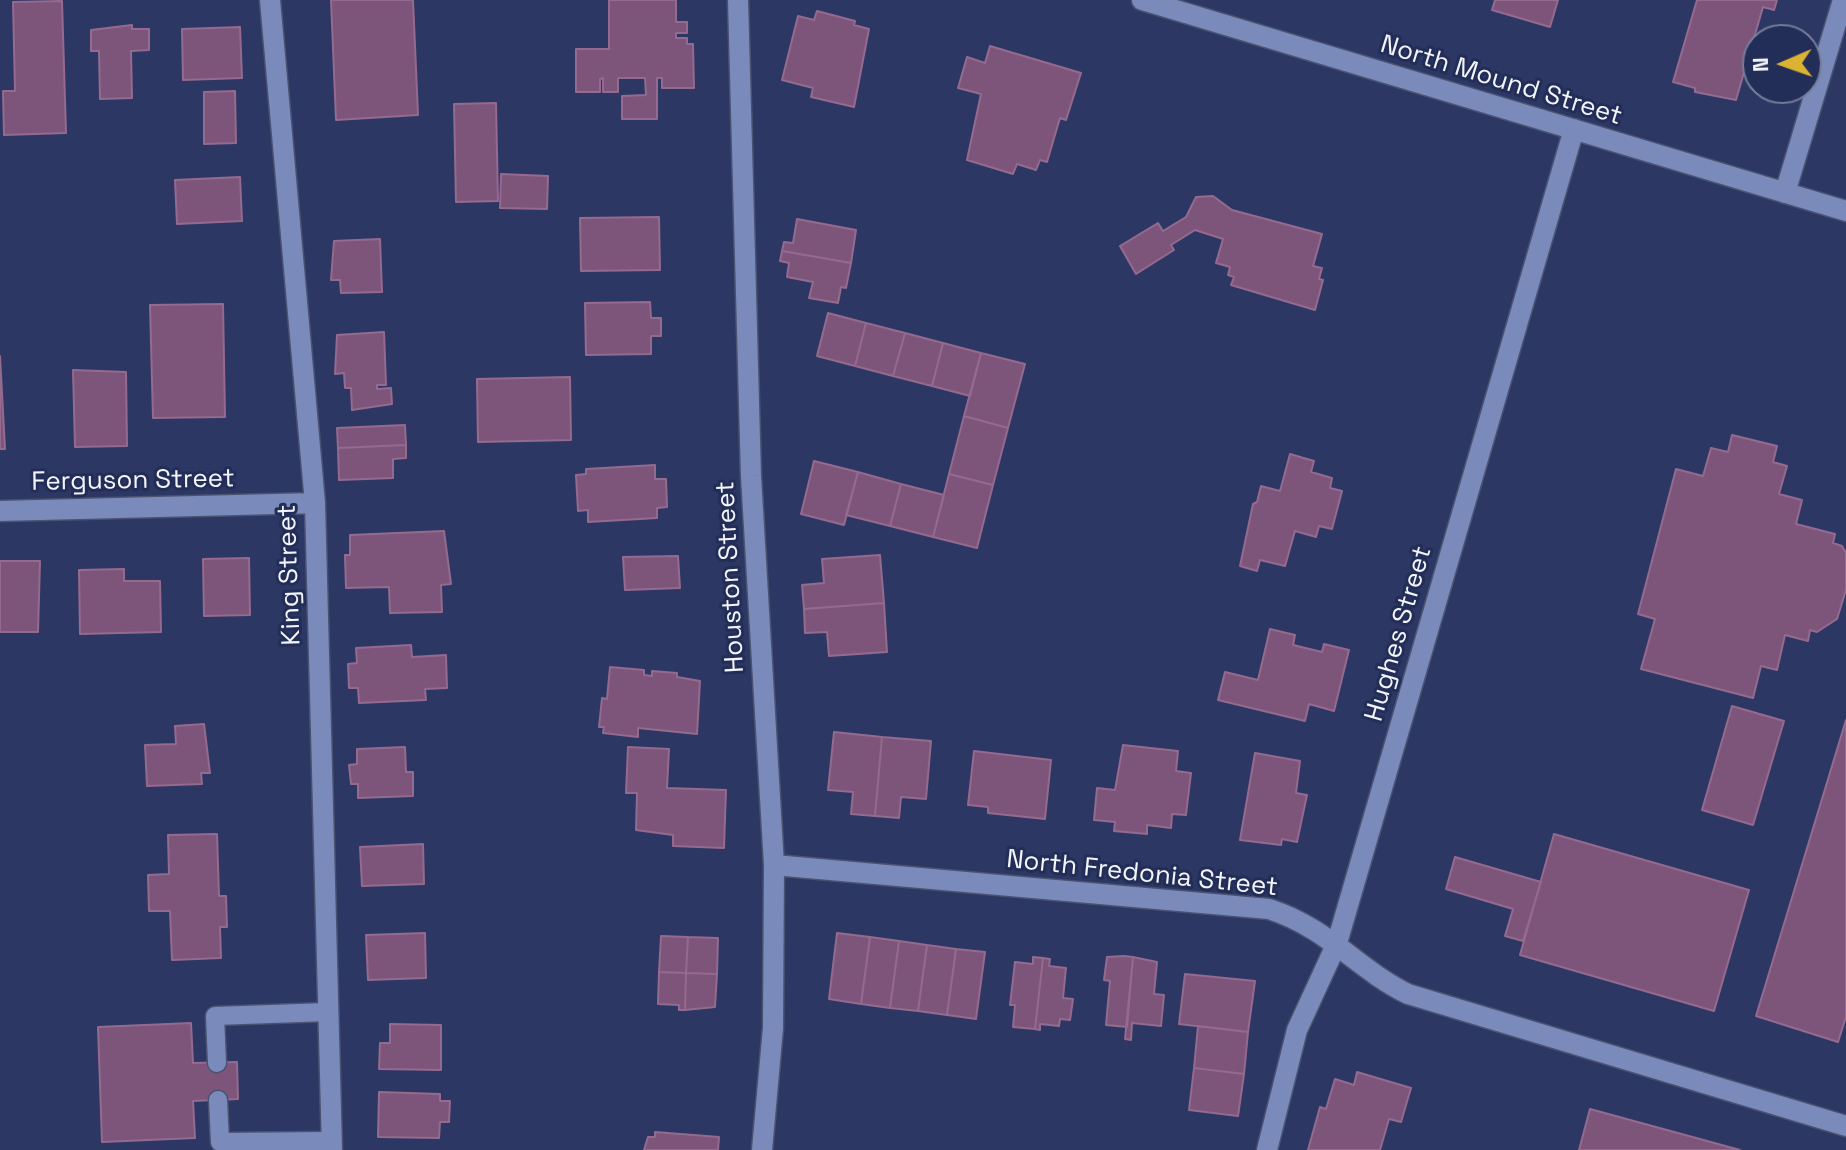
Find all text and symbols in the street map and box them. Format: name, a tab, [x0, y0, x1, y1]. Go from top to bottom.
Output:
north arrow	[1742, 24, 1822, 104]
street label: North Mound Street	[1376, 29, 1626, 133]
text: N	[1746, 57, 1774, 73]
street label: Ferguson Street	[31, 464, 235, 498]
street label: Houston Street	[710, 480, 752, 674]
street label: King Street	[272, 504, 308, 646]
street label: Hughes Street	[1359, 543, 1439, 725]
street label: North Fredonia Street	[1005, 844, 1279, 904]

